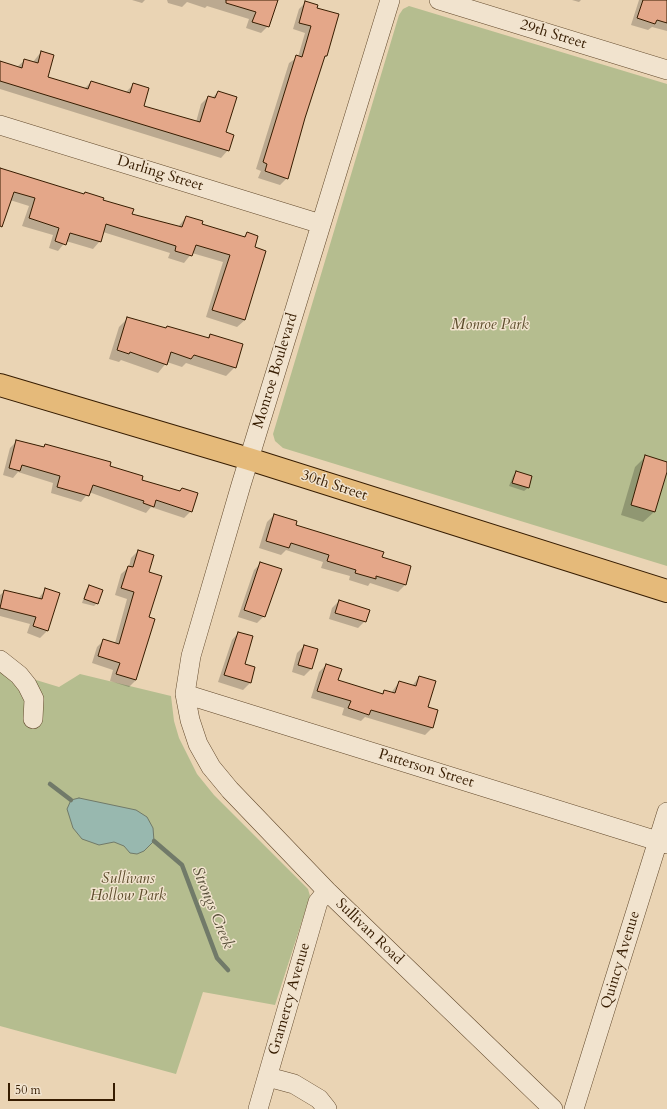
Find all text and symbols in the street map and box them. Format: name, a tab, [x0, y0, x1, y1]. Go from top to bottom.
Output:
street label: 29th Street	[518, 16, 588, 54]
street label: Darling Street	[115, 152, 205, 196]
street label: Monroe Boulevard	[250, 311, 302, 431]
park label: Monroe Park	[451, 317, 529, 335]
street label: 30th Street	[299, 467, 369, 505]
street label: Patterson Street	[376, 746, 476, 792]
water label: Strongs Creek	[187, 864, 237, 952]
park label: Sullivans Hollow Park	[90, 871, 166, 906]
street label: Sullivan Road	[331, 895, 407, 969]
street label: Quincy Avenue	[598, 909, 644, 1011]
street label: Gramercy Avenue	[265, 941, 315, 1057]
scale bar	[10, 1075, 117, 1101]
text: 50 m	[15, 1082, 41, 1098]

